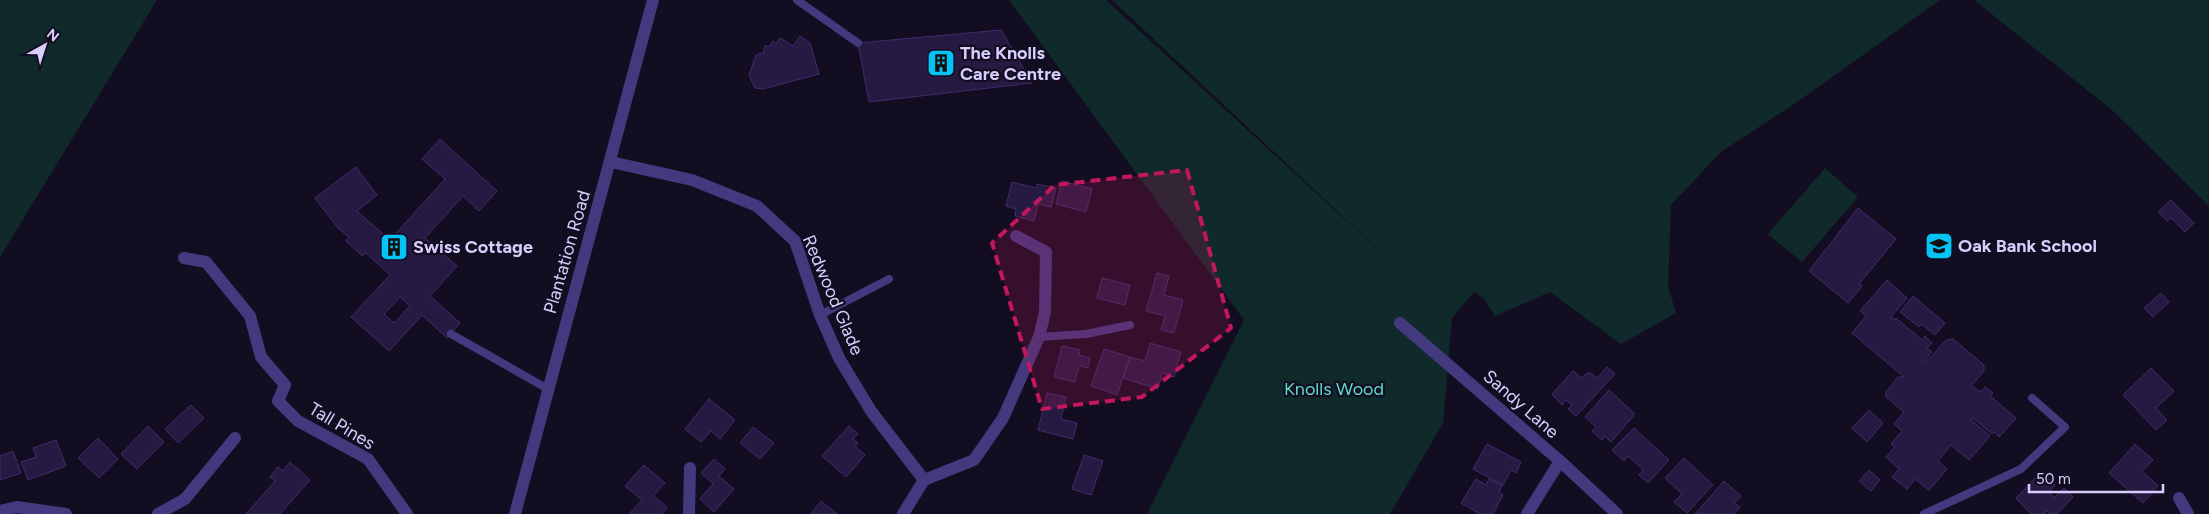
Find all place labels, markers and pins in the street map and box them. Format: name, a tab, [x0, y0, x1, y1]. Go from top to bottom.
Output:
place label: The Knolls Care Centre	[960, 42, 1061, 85]
building icon: The Knolls Care Centre	[926, 48, 956, 78]
school or university icon: Oak Bank School	[1924, 231, 1954, 261]
building icon: Swiss Cottage	[379, 232, 409, 262]
place label: Oak Bank School	[1958, 235, 2097, 257]
place label: Swiss Cottage	[413, 236, 533, 258]

